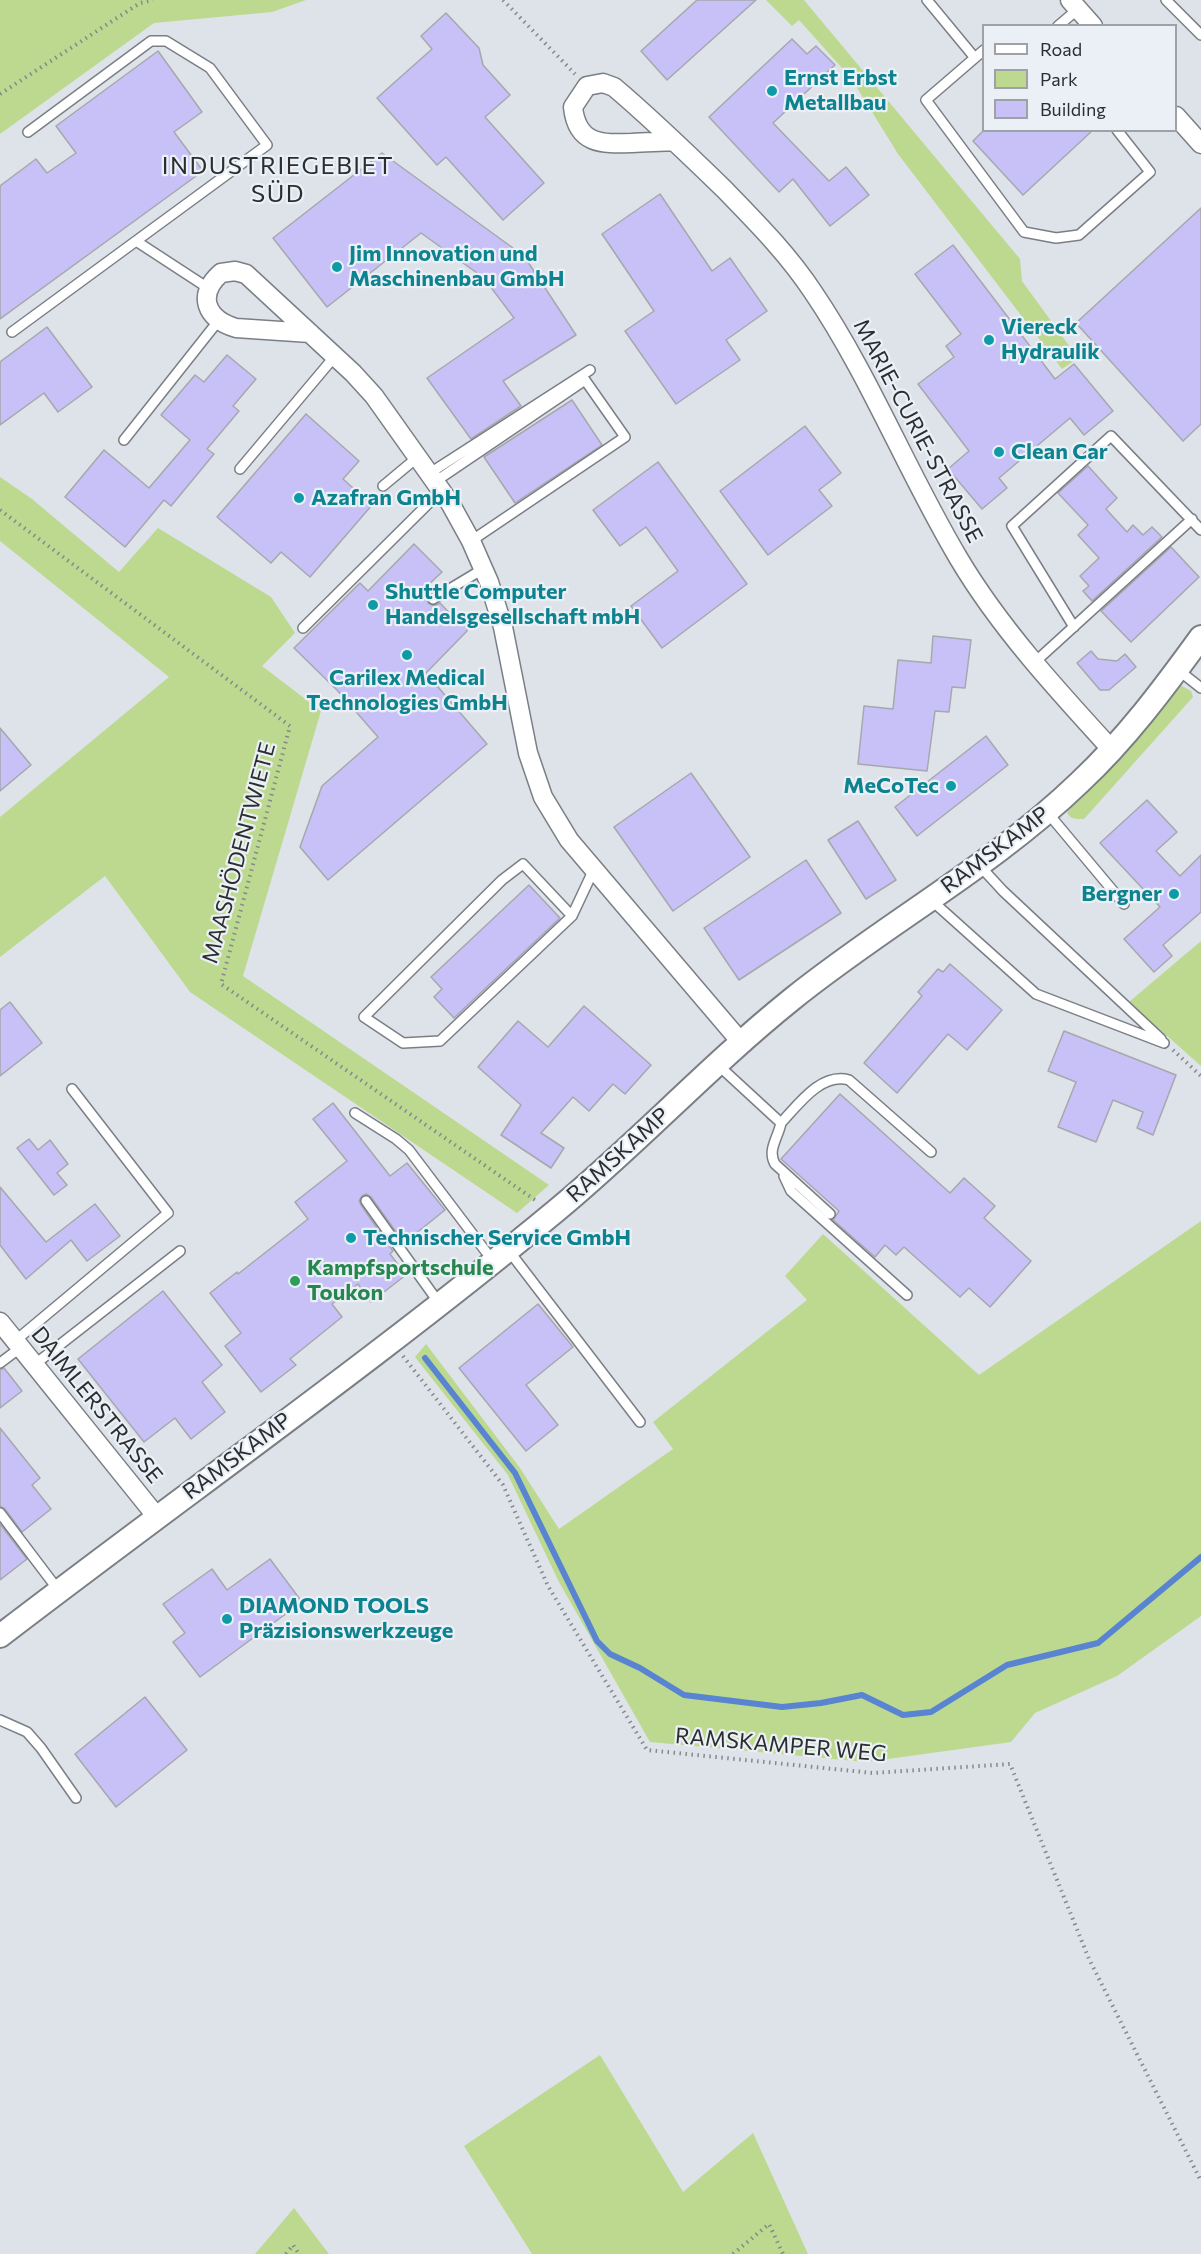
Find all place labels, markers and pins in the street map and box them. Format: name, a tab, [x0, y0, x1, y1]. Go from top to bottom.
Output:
place label: Ernst Erbst Metallbau	[784, 65, 897, 116]
marker: Ernst Erbst Metallbau	[765, 84, 779, 98]
place label: Jim Innovation und Maschinenbau GmbH	[349, 241, 565, 292]
marker: Jim Innovation und Maschinenbau GmbH	[330, 260, 344, 274]
place label: Viereck Hydraulik	[1001, 314, 1100, 366]
marker: Viereck Hydraulik	[982, 333, 996, 347]
place label: Clean Car	[1011, 439, 1108, 465]
marker: Clean Car	[992, 445, 1006, 459]
place label: Azafran GmbH	[311, 485, 461, 511]
marker: Azafran GmbH	[292, 491, 306, 505]
place label: Shuttle Computer Handelsgesellschaft mbH	[385, 579, 640, 630]
marker: Shuttle Computer Handelsgesellschaft mbH	[366, 598, 380, 612]
marker: Carilex Medical Technologies GmbH	[400, 648, 414, 662]
place label: Carilex Medical Technologies GmbH	[306, 665, 508, 716]
place label: MeCoTec	[843, 773, 939, 799]
marker: MeCoTec	[944, 779, 958, 793]
place label: Bergner	[1081, 881, 1162, 907]
marker: Bergner	[1167, 887, 1181, 901]
place label: Technischer Service GmbH	[363, 1225, 631, 1251]
marker: Technischer Service GmbH	[344, 1231, 358, 1245]
place label: Kampfsportschule Toukon	[307, 1255, 493, 1306]
marker: Kampfsportschule Toukon	[288, 1274, 302, 1288]
place label: DIAMOND TOOLS Präzisionswerkzeuge	[239, 1593, 453, 1645]
marker: DIAMOND TOOLS Präzisionswerkzeuge	[220, 1612, 234, 1626]

